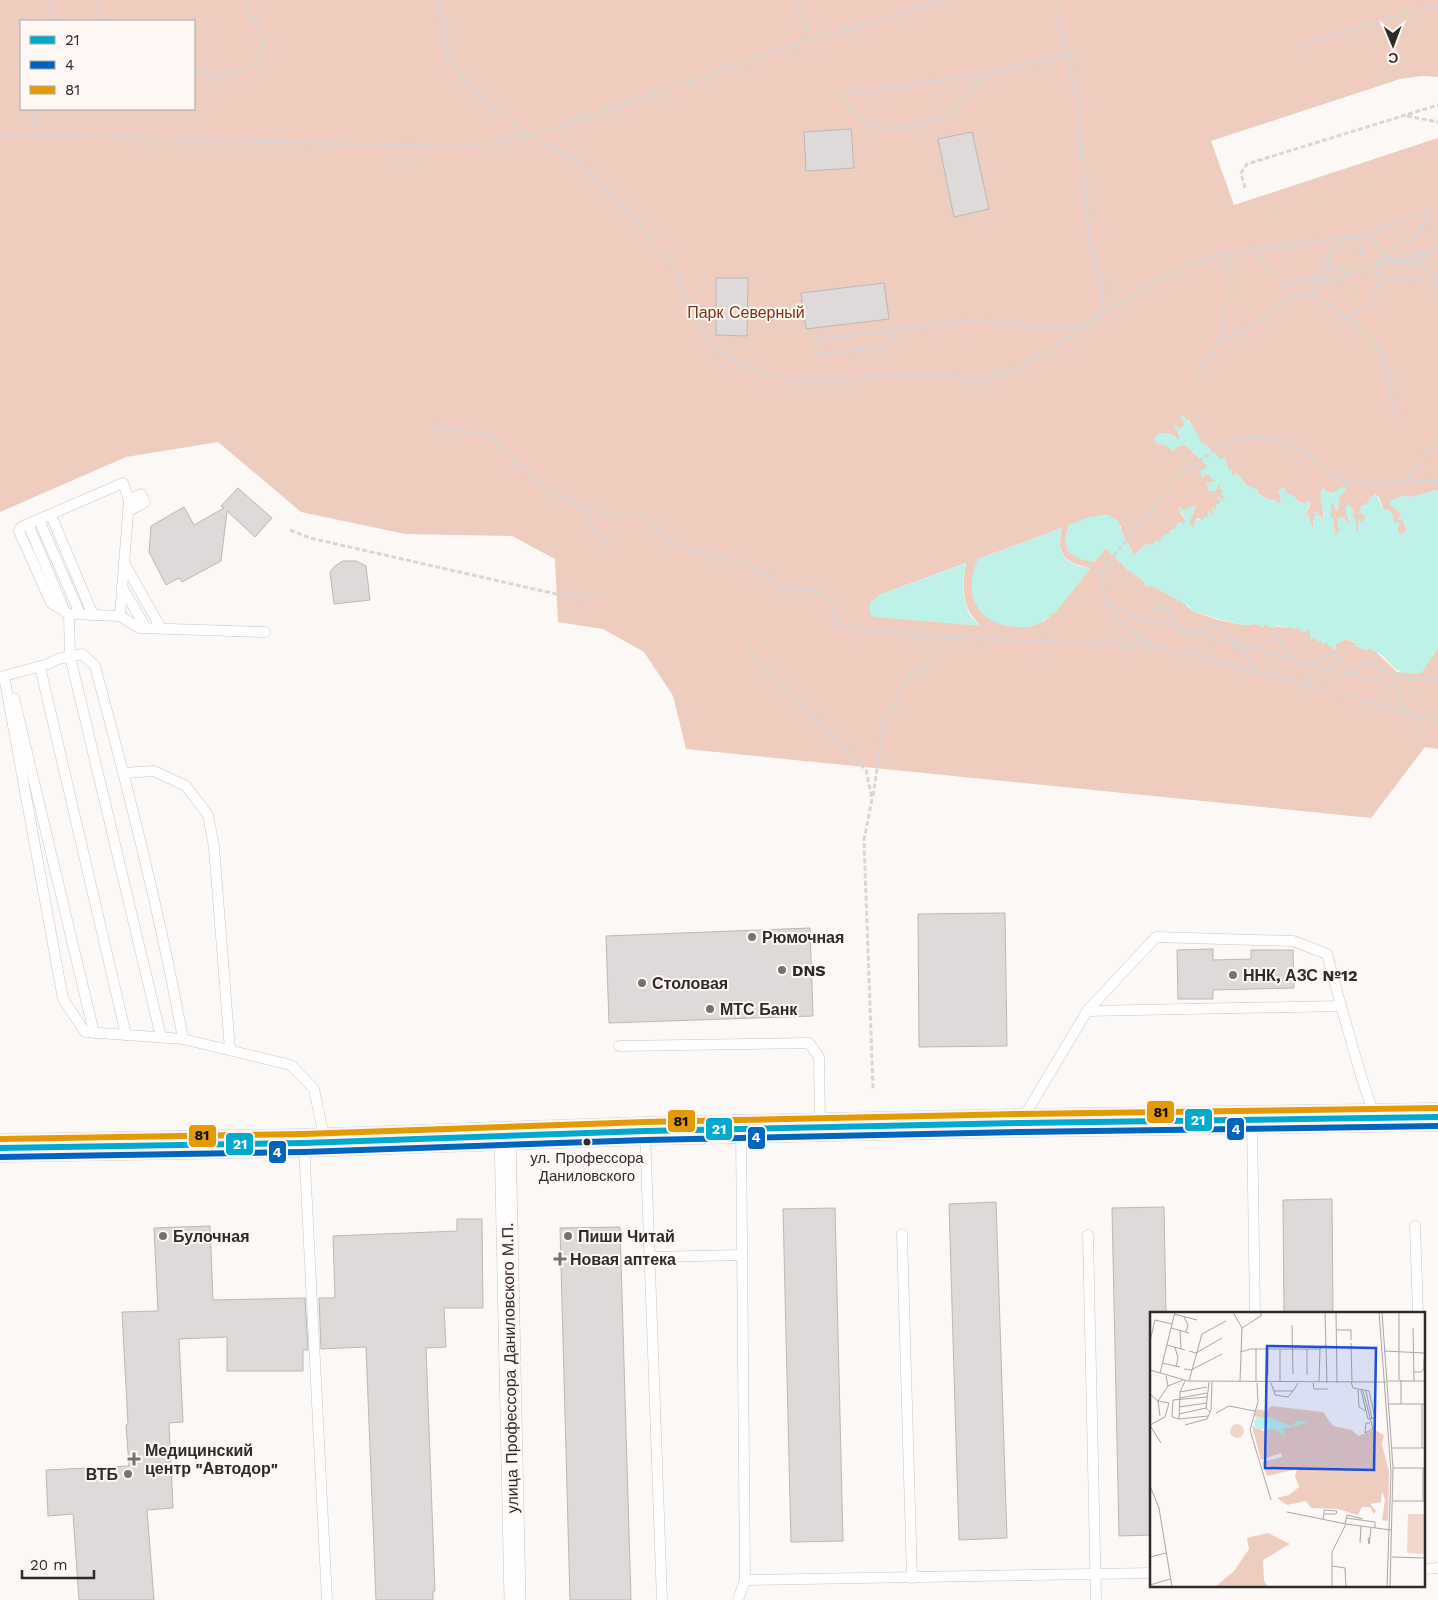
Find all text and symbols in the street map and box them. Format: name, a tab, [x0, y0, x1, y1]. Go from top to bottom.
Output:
legend	[20, 20, 195, 110]
north arrow	[1368, 20, 1418, 70]
text: 21	[65, 31, 80, 49]
text: С	[1388, 50, 1398, 66]
text: 4	[65, 56, 74, 74]
text: 81	[65, 81, 80, 99]
park label: Парк Северный	[687, 303, 805, 322]
place label: Рюмочная	[762, 928, 844, 947]
marker: Рюмочная	[746, 931, 758, 943]
place label: DNS	[792, 961, 826, 980]
marker: DNS	[776, 964, 788, 976]
place label: ННК, АЗС №12	[1243, 966, 1357, 985]
marker: ННК, АЗС №12	[1227, 969, 1239, 981]
place label: Столовая	[652, 974, 728, 993]
marker: Столовая	[636, 977, 648, 989]
place label: МТС Банк	[720, 1000, 798, 1019]
marker: МТС Банк	[704, 1003, 716, 1015]
line badge: 81	[1146, 1100, 1175, 1124]
text: 81	[1154, 1104, 1168, 1120]
line badge: 21	[1184, 1108, 1213, 1132]
line badge: 81	[667, 1109, 696, 1133]
text: 21	[1191, 1112, 1205, 1128]
text: 81	[674, 1113, 688, 1129]
line badge: 21	[705, 1117, 733, 1141]
line badge: 4	[1226, 1117, 1245, 1141]
text: 21	[712, 1121, 726, 1137]
text: 4	[1231, 1121, 1241, 1137]
line badge: 81	[188, 1124, 217, 1148]
line badge: 4	[747, 1126, 766, 1150]
text: 81	[195, 1127, 209, 1143]
text: 4	[751, 1129, 761, 1145]
line badge: 21	[225, 1132, 254, 1156]
text: 21	[233, 1136, 247, 1152]
marker: ул. Профессора Даниловского	[582, 1137, 592, 1147]
line badge: 4	[268, 1140, 287, 1164]
text: 4	[272, 1144, 282, 1160]
place label: ул. Профессора Даниловского	[530, 1149, 644, 1185]
street label: улица Профессора Даниловского М.П.	[498, 1223, 522, 1513]
place label: Булочная	[173, 1227, 250, 1246]
place label: Пиши Читай	[578, 1227, 675, 1246]
marker: Булочная	[157, 1230, 169, 1242]
marker: Пиши Читай	[562, 1230, 574, 1242]
place label: Новая аптека	[570, 1250, 676, 1269]
marker: Новая аптека	[554, 1253, 566, 1265]
inset map	[1150, 1312, 1426, 1588]
place label: Медицинский центр "Автодор"	[145, 1441, 278, 1478]
marker: Медицинский центр "Автодор"	[127, 1452, 141, 1466]
place label: ВТБ	[86, 1465, 118, 1484]
marker: ВТБ	[122, 1468, 134, 1480]
scale bar	[22, 1548, 95, 1580]
text: 20 m	[30, 1556, 68, 1574]

